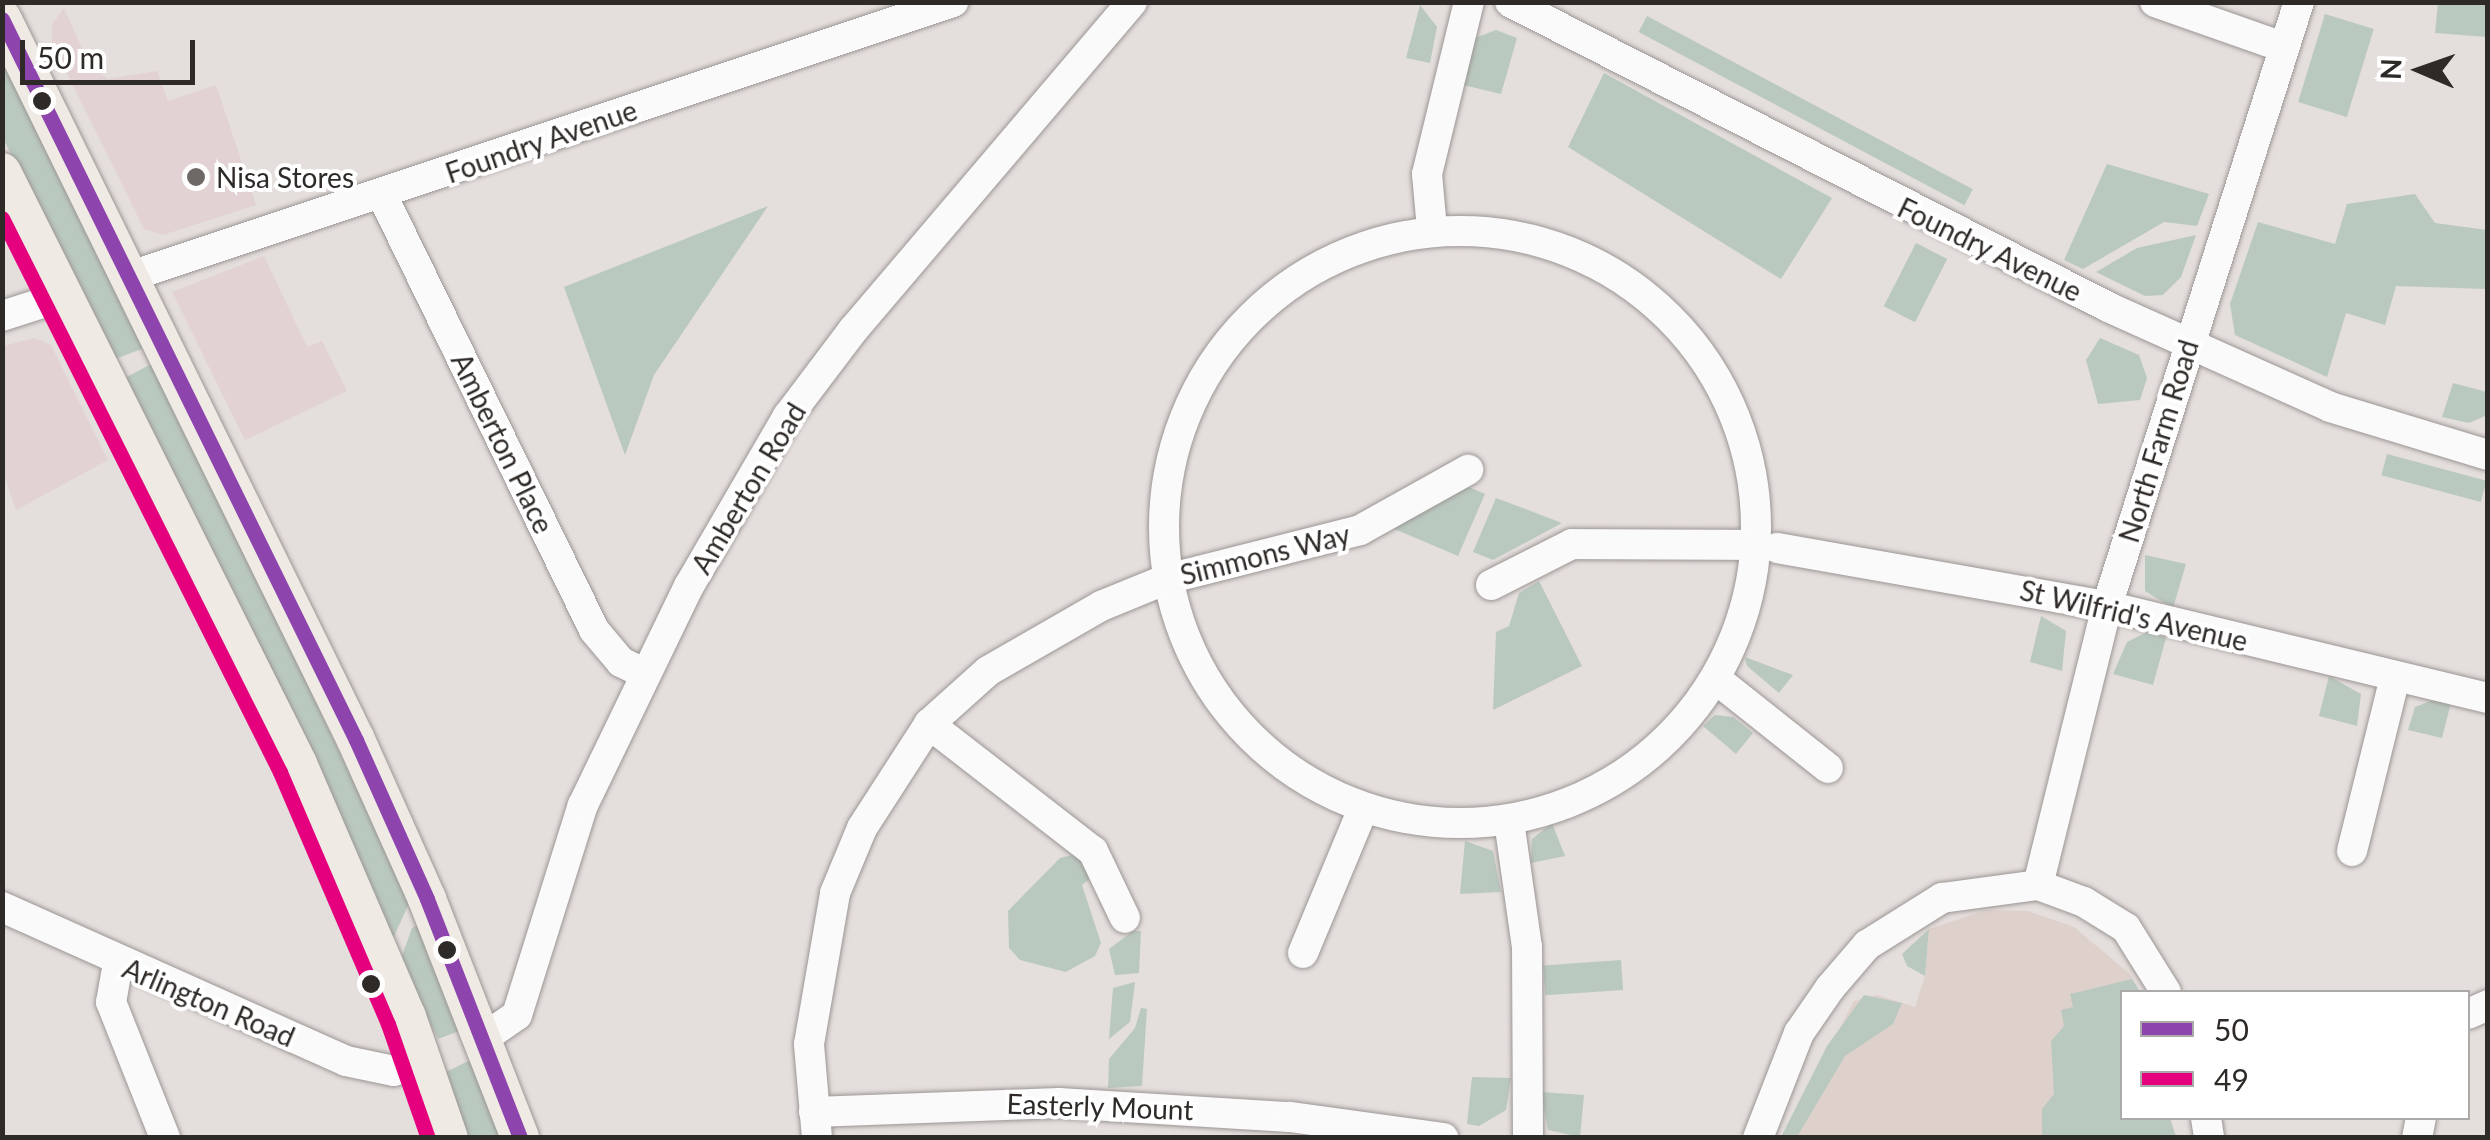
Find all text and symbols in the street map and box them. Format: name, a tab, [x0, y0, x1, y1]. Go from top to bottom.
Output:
scale bar	[25, 20, 200, 82]
north arrow	[2370, 20, 2470, 120]
text: 50 m	[37, 39, 104, 75]
text: N	[2373, 58, 2407, 80]
unlabelled marker	[32, 91, 52, 111]
street label: Foundry Avenue	[440, 92, 642, 190]
place label: Nisa Stores	[216, 160, 354, 194]
marker: Nisa Stores	[185, 166, 207, 188]
street label: Foundry Avenue	[1892, 190, 2088, 308]
street label: North Farm Road	[2111, 336, 2205, 546]
street label: Amberton Place	[445, 347, 561, 539]
street label: Amberton Road	[684, 396, 812, 580]
street label: Simmons Way	[1176, 517, 1354, 591]
street label: St Wilfrid's Avenue	[2016, 572, 2252, 658]
unlabelled marker	[437, 940, 457, 960]
street label: Arlington Road	[118, 951, 300, 1053]
unlabelled marker	[361, 974, 381, 994]
legend	[2120, 990, 2470, 1120]
text: 50	[2214, 1011, 2249, 1047]
text: 49	[2214, 1061, 2249, 1097]
street label: Easterly Mount	[1006, 1086, 1194, 1126]

